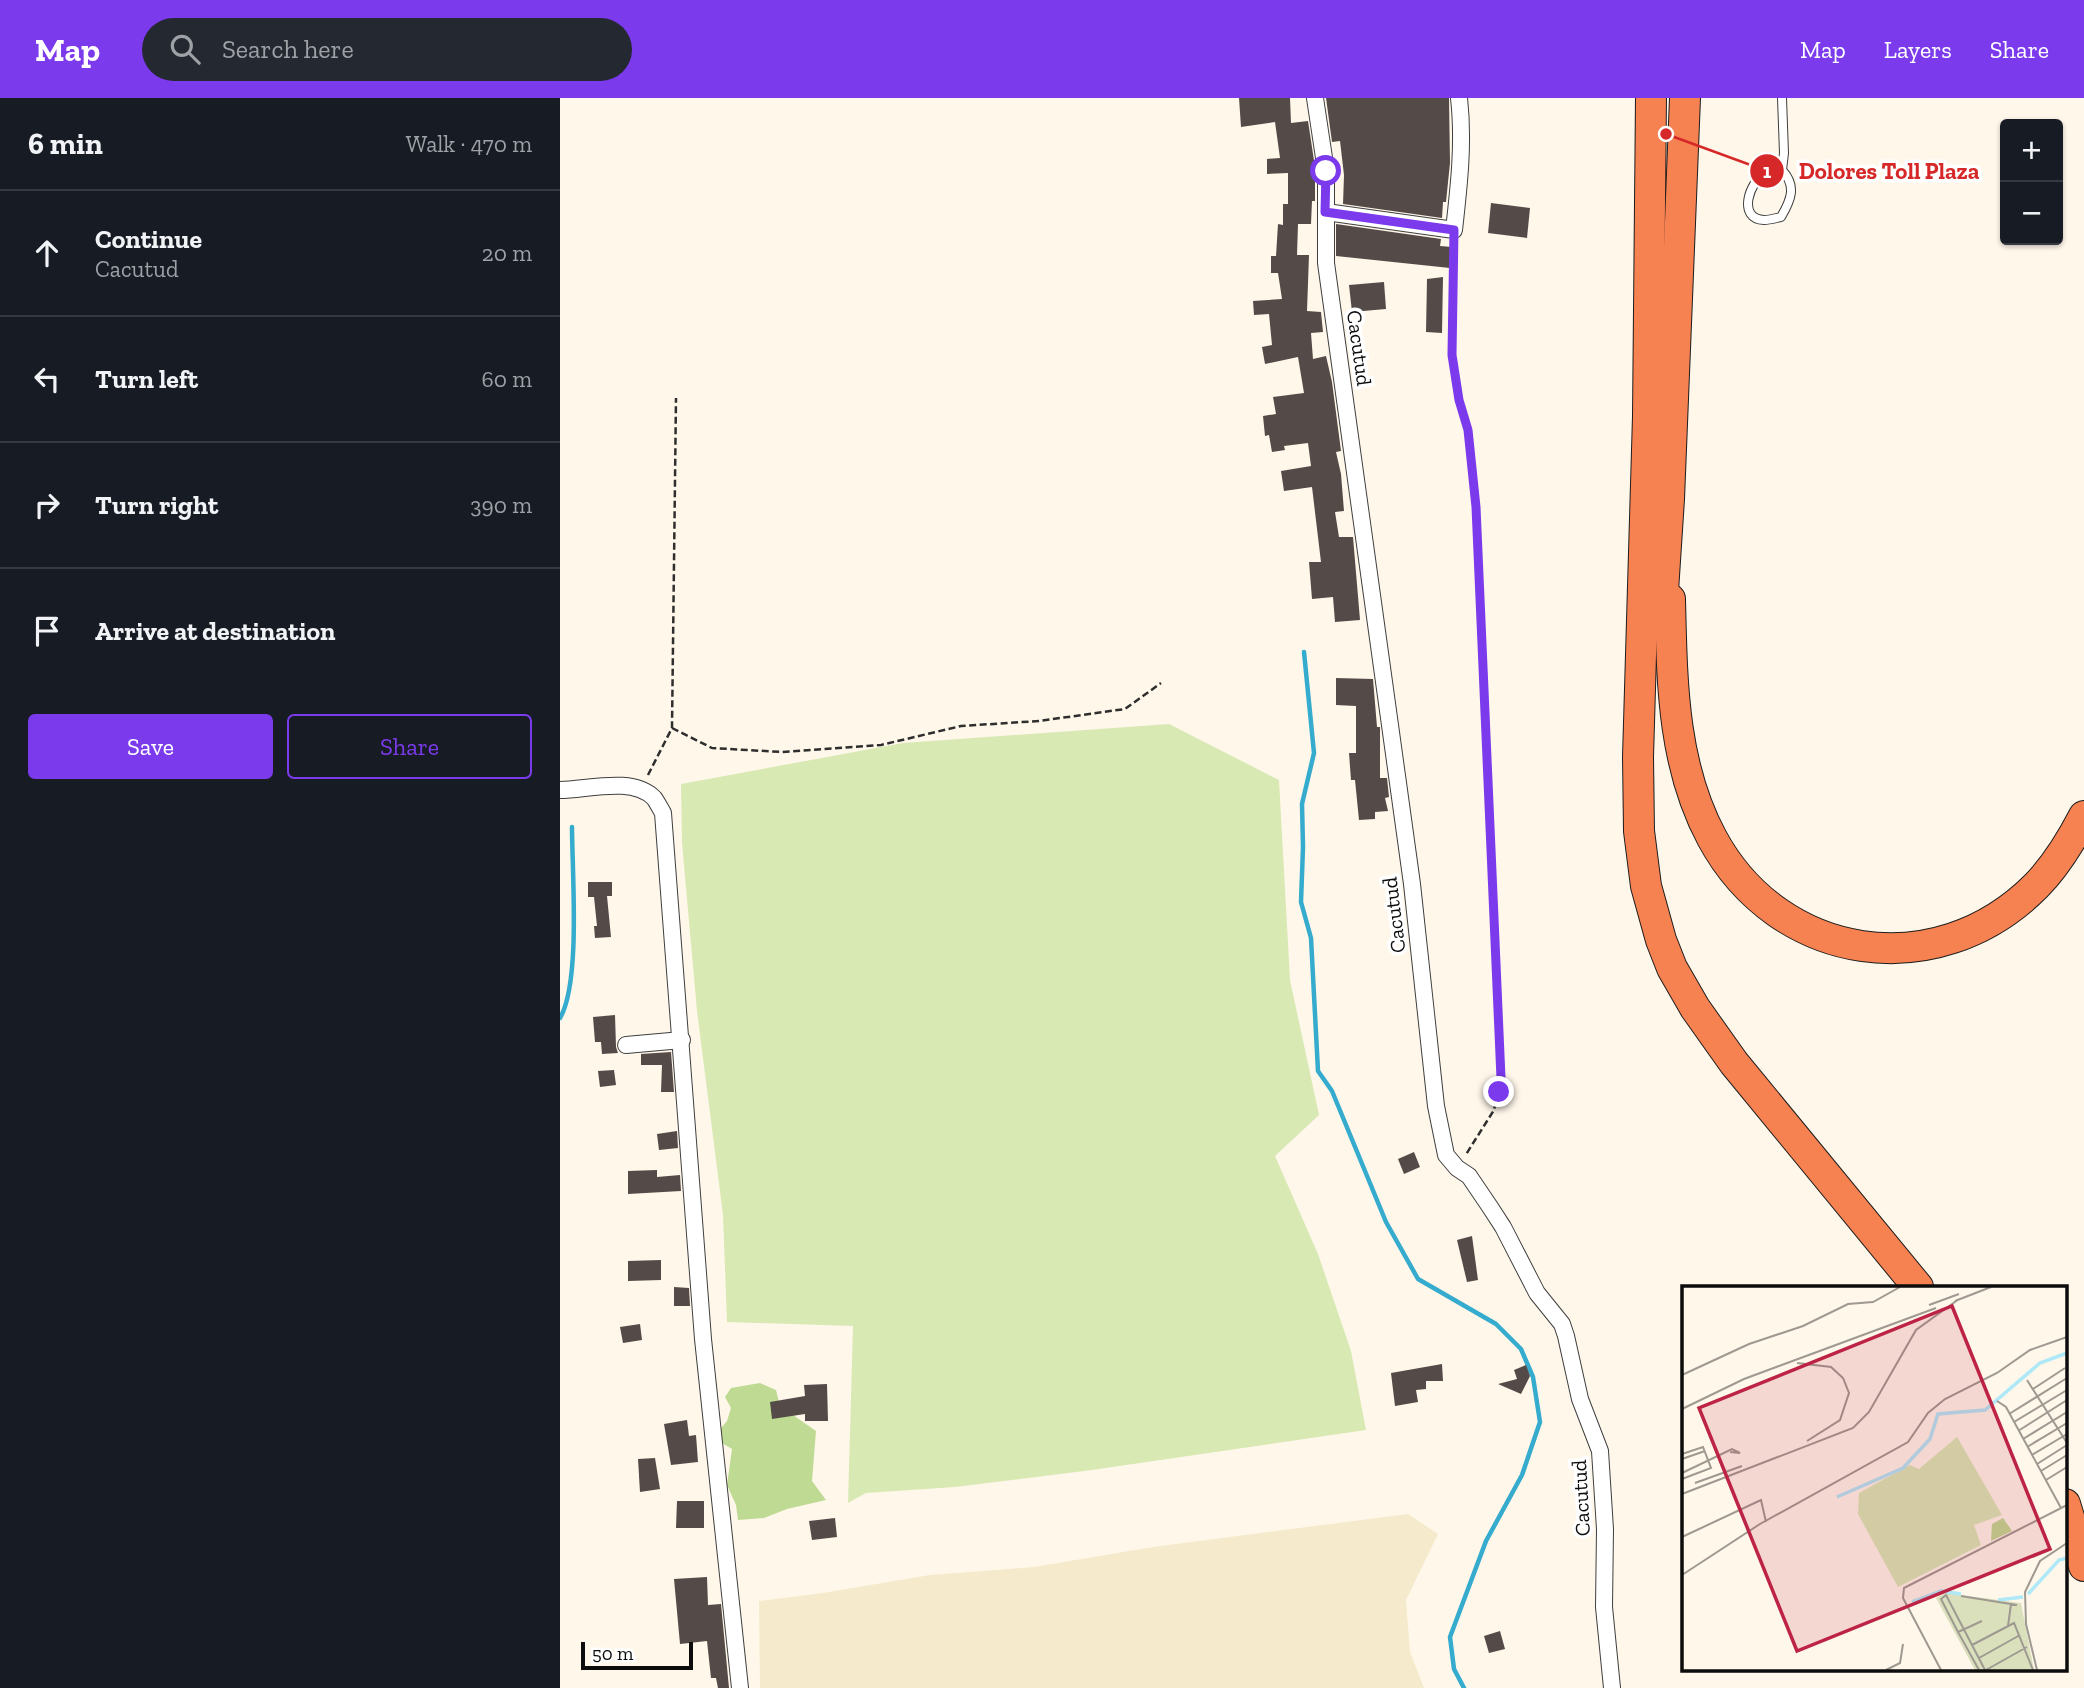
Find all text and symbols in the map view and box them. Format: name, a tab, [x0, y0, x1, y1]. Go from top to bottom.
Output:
search box	[142, 18, 632, 81]
text: Map	[35, 30, 100, 69]
icon: search	[166, 30, 204, 68]
text: Search here	[222, 33, 354, 65]
text: Map	[1800, 35, 1846, 64]
text: Layers	[1884, 35, 1952, 64]
text: Share	[1990, 35, 2049, 64]
map controls	[2000, 119, 2063, 245]
button: +	[2000, 119, 2063, 182]
text: 6 min	[28, 126, 103, 162]
text: Walk · 470 m	[406, 130, 532, 158]
callout: Dolores Toll Plaza	[1750, 149, 1994, 193]
route start	[1310, 155, 1341, 186]
text: Dolores Toll Plaza	[1799, 157, 1980, 185]
text: 1	[1763, 158, 1772, 183]
button: −	[2000, 182, 2063, 245]
text: Continue	[95, 223, 202, 255]
icon: ahead	[28, 234, 66, 272]
text: 20 m	[482, 239, 532, 267]
text: Cacutud	[95, 255, 179, 283]
street label: Cacutud	[1342, 308, 1377, 388]
icon: left	[28, 360, 66, 398]
text: Turn left	[95, 363, 198, 395]
text: 60 m	[481, 365, 532, 393]
icon: right	[28, 486, 66, 524]
text: Turn right	[95, 489, 218, 521]
text: 390 m	[470, 491, 532, 519]
icon: arrive	[28, 612, 66, 650]
text: Arrive at destination	[95, 615, 335, 647]
button: Save	[28, 714, 273, 779]
button: Share	[287, 714, 532, 779]
street label: Cacutud	[1376, 875, 1411, 954]
route end	[1483, 1076, 1514, 1107]
inset map	[1682, 1286, 2066, 1670]
street label: Cacutud	[1566, 1459, 1595, 1537]
scale bar	[581, 1639, 693, 1671]
text: 50 m	[592, 1642, 633, 1665]

